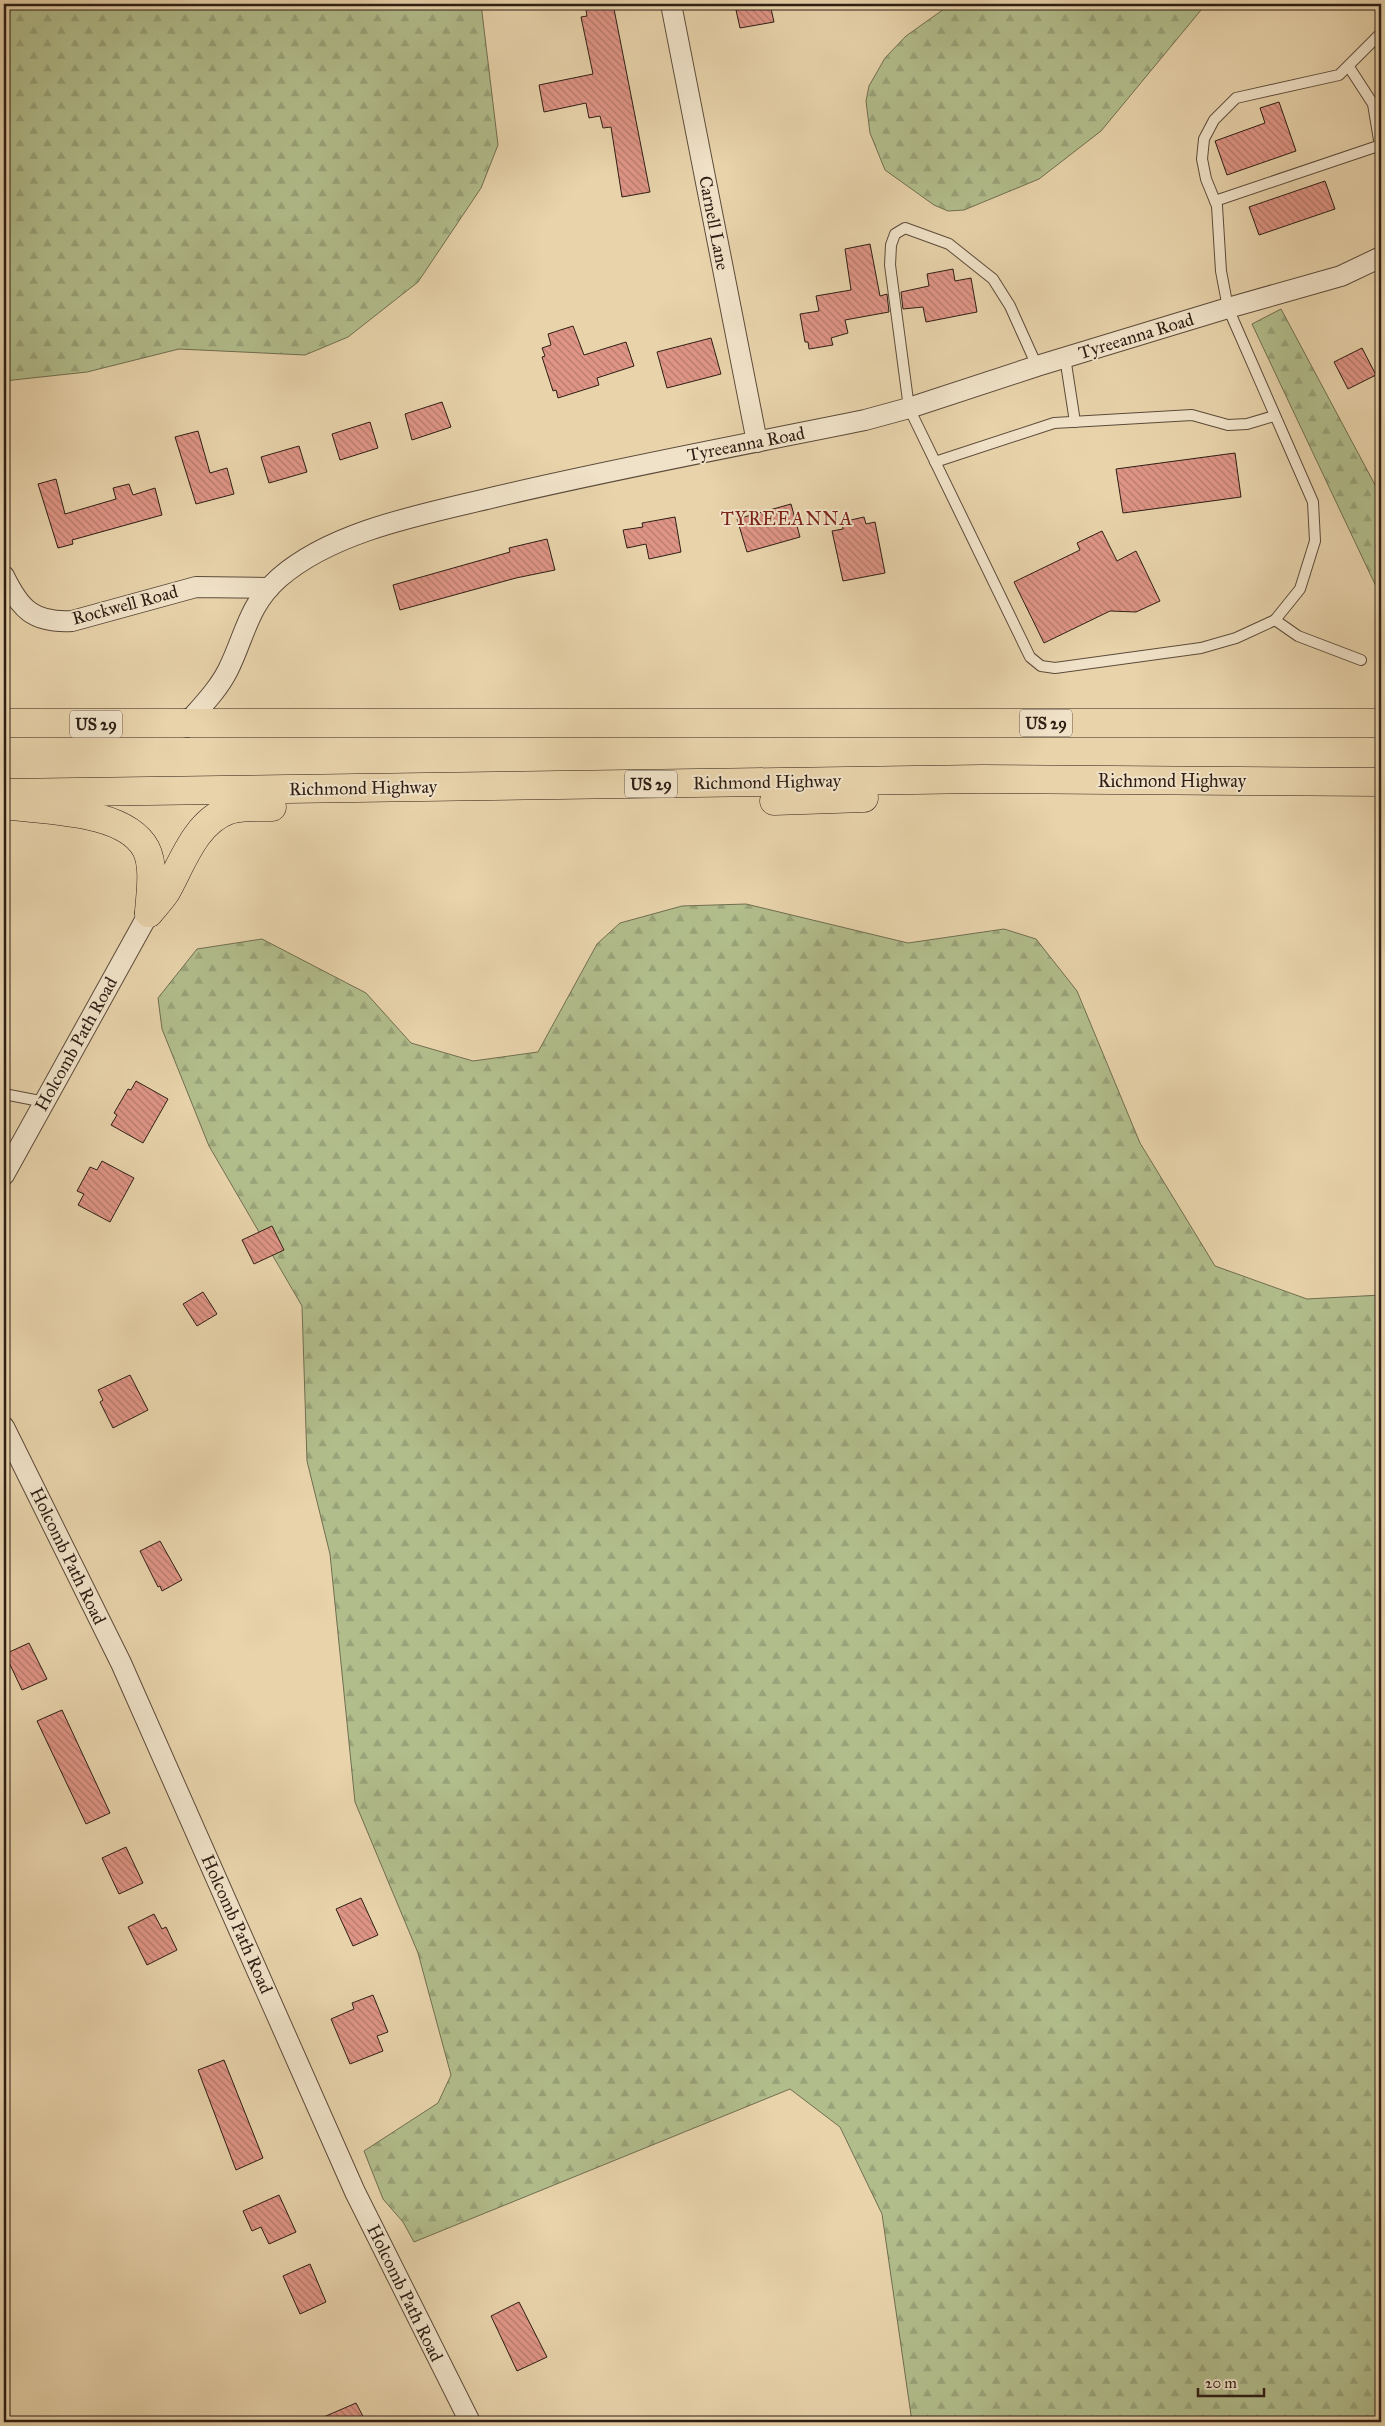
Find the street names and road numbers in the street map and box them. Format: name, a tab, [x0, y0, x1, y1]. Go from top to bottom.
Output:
street label: Carnell Lane	[694, 174, 734, 272]
street label: Tyreeanna Road	[1076, 308, 1196, 364]
street label: Tyreeanna Road	[685, 422, 807, 466]
street label: Rockwell Road	[70, 580, 180, 630]
road number: US 29	[1020, 710, 1072, 736]
road number: US 29	[70, 711, 122, 738]
street label: Richmond Highway	[693, 770, 842, 795]
street label: Richmond Highway	[1098, 770, 1247, 793]
road number: US 29	[625, 771, 677, 798]
street label: Richmond Highway	[289, 776, 438, 801]
street label: Holcomb Path Road	[30, 973, 122, 1115]
street label: Holcomb Path Road	[25, 1484, 111, 1628]
street label: Holcomb Path Road	[196, 1851, 278, 1997]
street label: Holcomb Path Road	[362, 2221, 448, 2365]

